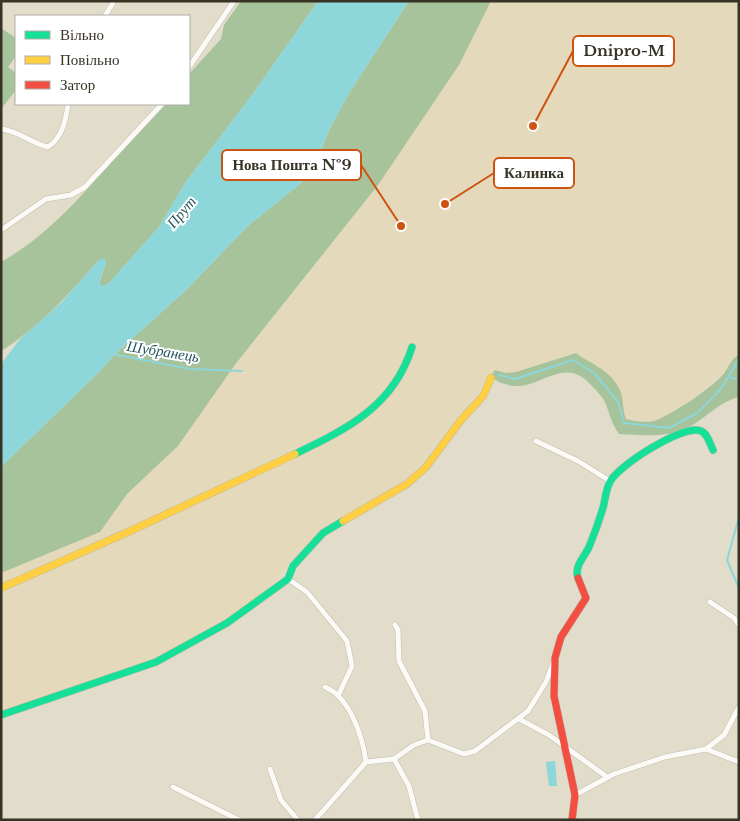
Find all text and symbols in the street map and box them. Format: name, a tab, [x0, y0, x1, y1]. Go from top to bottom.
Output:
legend	[15, 15, 190, 105]
text: Вільно	[60, 25, 104, 44]
callout: Dnipro-M	[573, 36, 674, 66]
text: Dnipro-M	[583, 41, 665, 60]
text: Повільно	[60, 50, 119, 69]
text: Затор	[60, 75, 95, 94]
callout: Нова Пошта №9	[222, 150, 361, 180]
text: Нова Пошта №9	[232, 155, 352, 174]
callout: Калинка	[494, 158, 574, 188]
text: Калинка	[504, 163, 564, 182]
water label: Прут	[162, 192, 200, 233]
water label: Шубранець	[124, 336, 201, 366]

